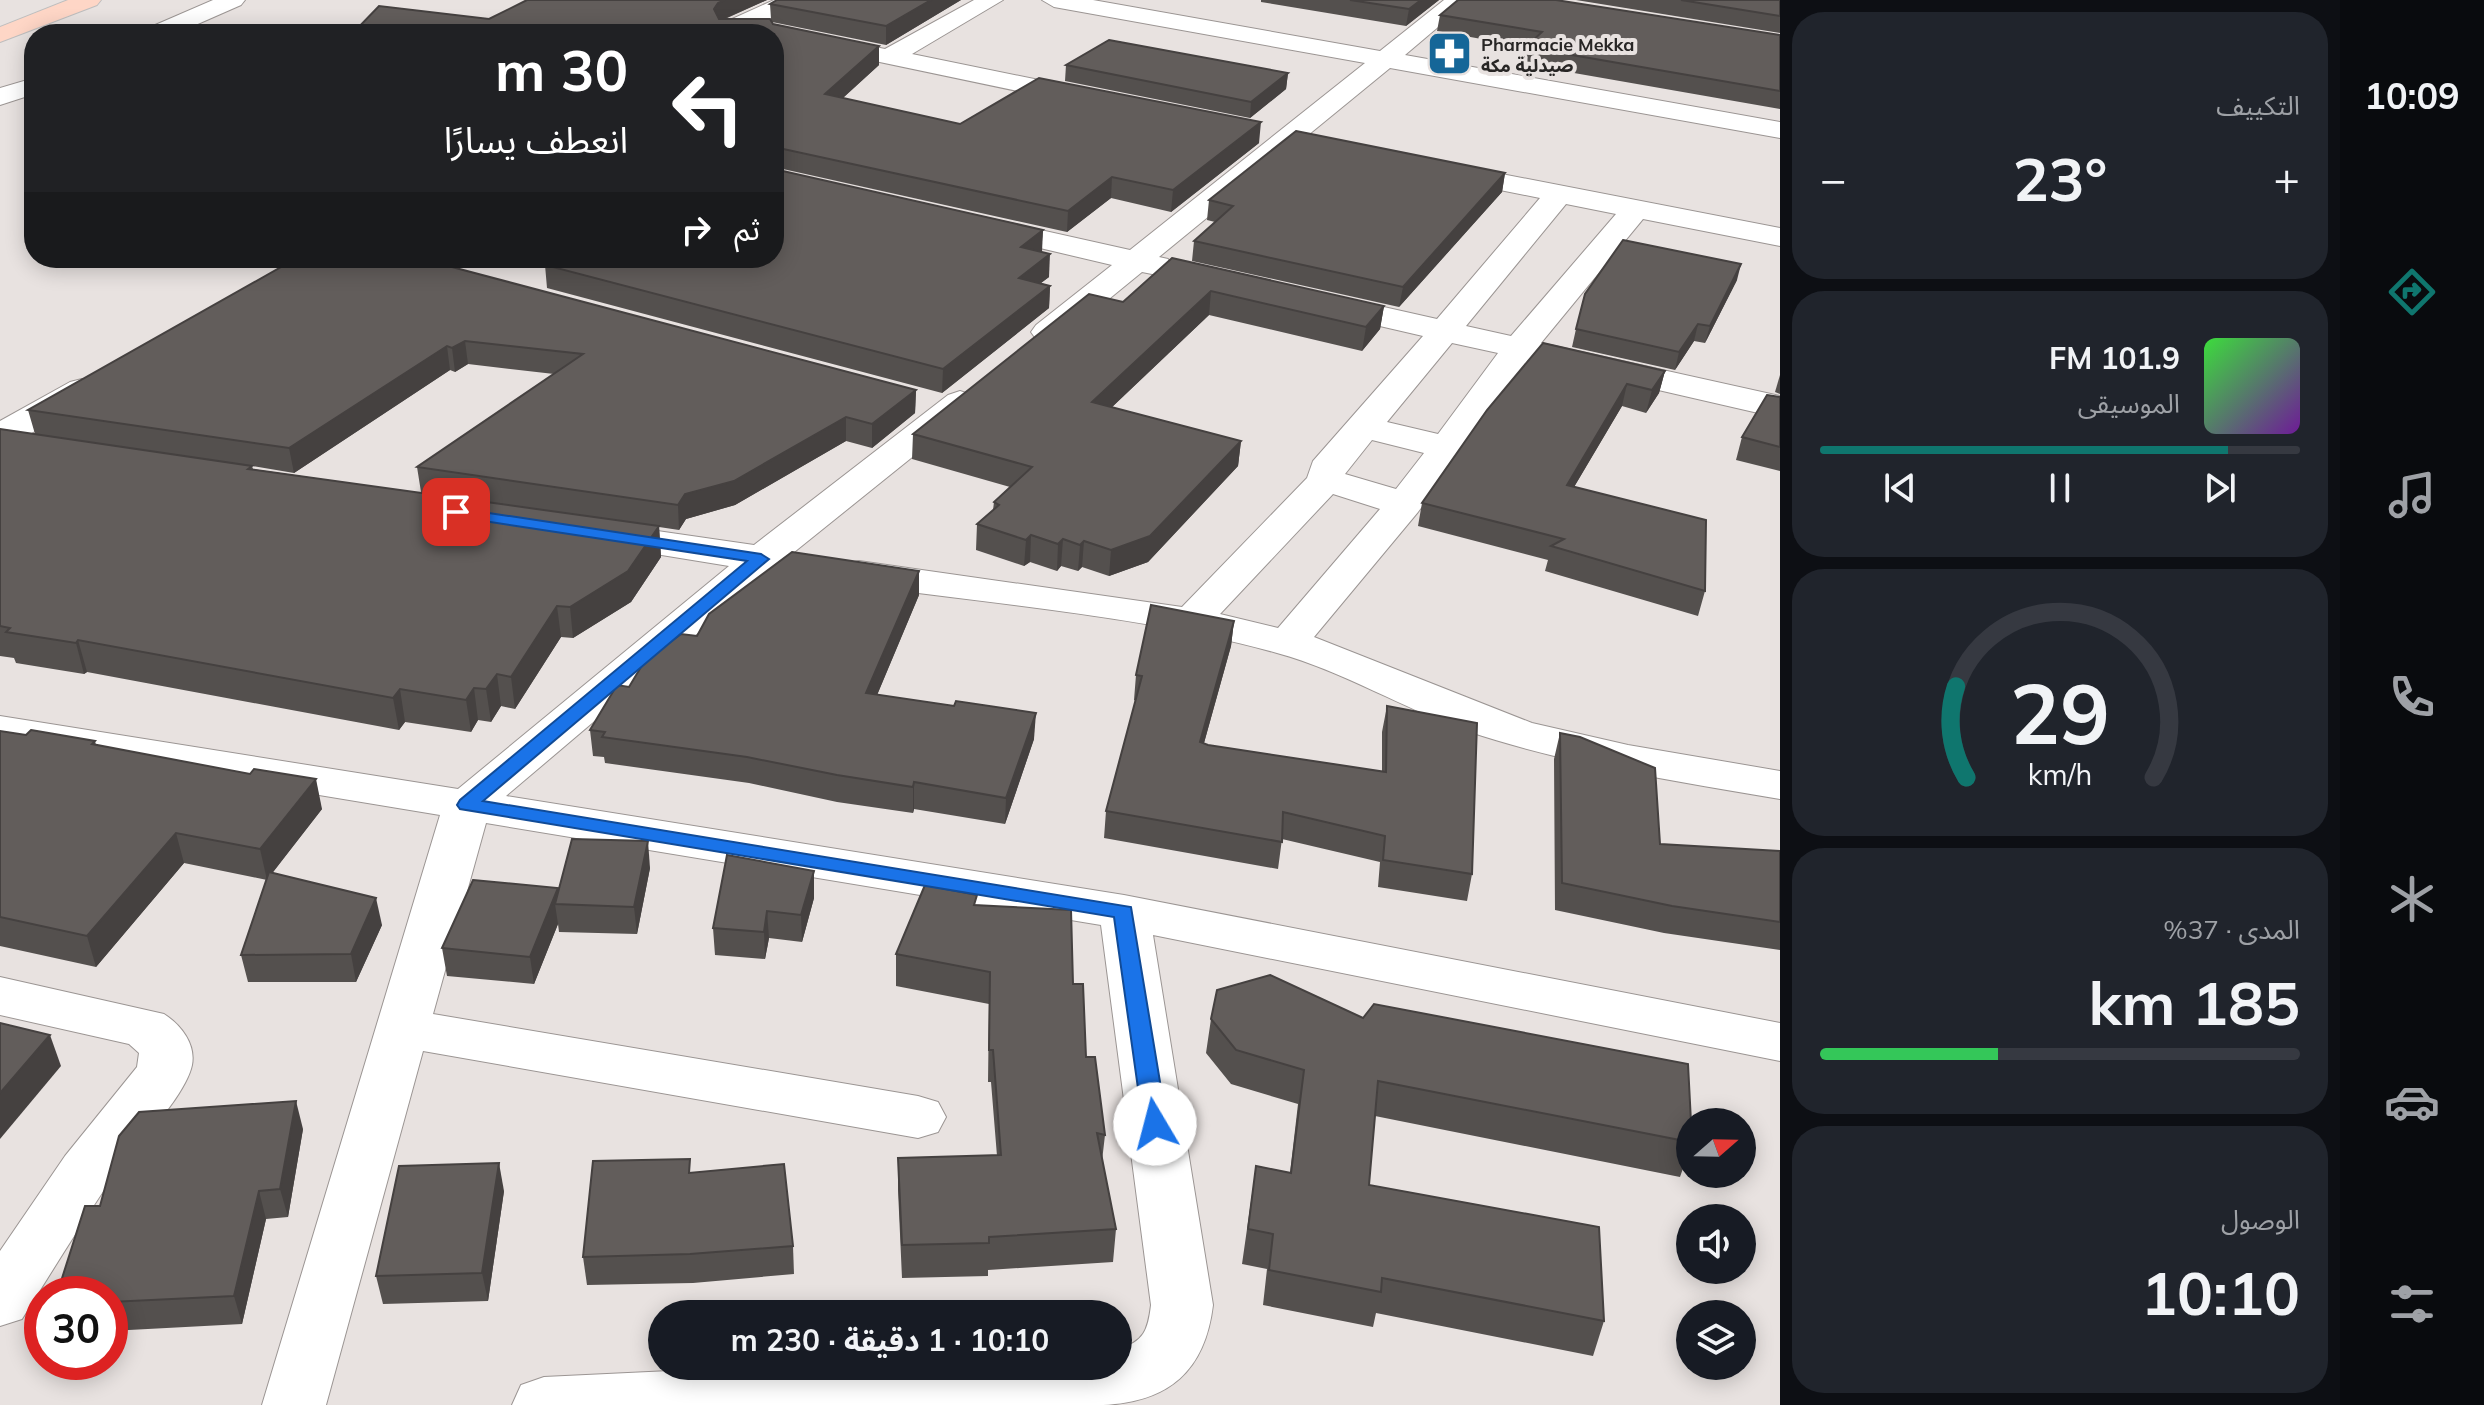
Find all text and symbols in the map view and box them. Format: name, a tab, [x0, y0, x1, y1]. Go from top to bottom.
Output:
pharmacy icon: Pharmacie Mekka صيدلية مكة	[1426, 30, 1474, 78]
place label: Pharmacie Mekka صيدلية مكة	[1481, 33, 1634, 77]
text: 30 m	[495, 35, 628, 105]
icon: left	[656, 56, 760, 160]
text: 10:09	[2364, 73, 2460, 118]
text: التكييف	[2216, 89, 2300, 122]
text: انعطف يسارًا	[444, 117, 628, 162]
text: 23°	[2013, 141, 2107, 216]
text: −	[1820, 151, 1846, 206]
text: +	[2274, 151, 2300, 206]
icon: right	[674, 208, 718, 252]
text: ثم	[734, 210, 760, 248]
icon: directions	[2384, 264, 2440, 320]
text: 101.9 FM	[2049, 339, 2180, 377]
text: الموسيقى	[2078, 387, 2180, 420]
icon: previous	[1878, 466, 1922, 510]
icon: pause	[2038, 466, 2082, 510]
icon: next	[2198, 466, 2242, 510]
icon: music	[2384, 467, 2440, 523]
pin	[422, 478, 490, 546]
icon: arrive	[434, 490, 478, 534]
text: 29	[2010, 660, 2110, 765]
icon: phone	[2384, 669, 2440, 725]
text: km/h	[2028, 757, 2092, 793]
icon: climate	[2384, 871, 2440, 927]
text: المدى · 37%	[2163, 913, 2300, 946]
text: 185 km	[2088, 965, 2300, 1040]
icon: car	[2384, 1074, 2440, 1130]
position arrow	[1113, 1082, 1197, 1166]
north arrow	[1676, 1108, 1756, 1188]
map controls	[1676, 1108, 1756, 1380]
text: الوصول	[2221, 1203, 2300, 1236]
button: sound	[1676, 1204, 1756, 1284]
text: 10:10	[2141, 1255, 2300, 1330]
speed limit sign: 30	[24, 1276, 128, 1380]
icon: filters	[2384, 1276, 2440, 1332]
button: layers	[1676, 1300, 1756, 1380]
text: 10:10 · 1 دقيقة · 230 m	[731, 1321, 1049, 1359]

